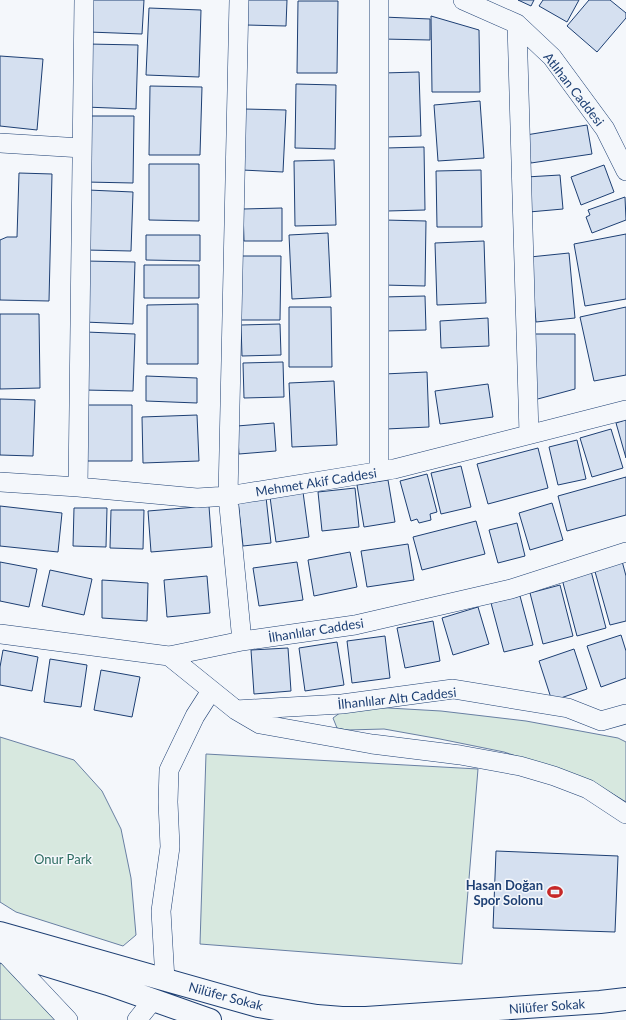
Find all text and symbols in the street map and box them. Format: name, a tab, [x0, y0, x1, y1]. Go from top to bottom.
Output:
street label: Atlıhan Caddesi	[540, 49, 608, 129]
street label: Mehmet Akif Caddesi	[254, 465, 378, 499]
street label: İlhanlılar Caddesi	[267, 615, 365, 645]
street label: İlhanlılar Altı Caddesi	[337, 684, 457, 712]
park label: Onur Park	[34, 851, 92, 867]
place label: Hasan Doğan Spor Solonu	[466, 877, 543, 908]
sports icon: Hasan Doğan Spor Solonu	[546, 883, 564, 901]
street label: Nilüfer Sokak	[187, 978, 265, 1014]
street label: Nilüfer Sokak	[508, 995, 586, 1017]

